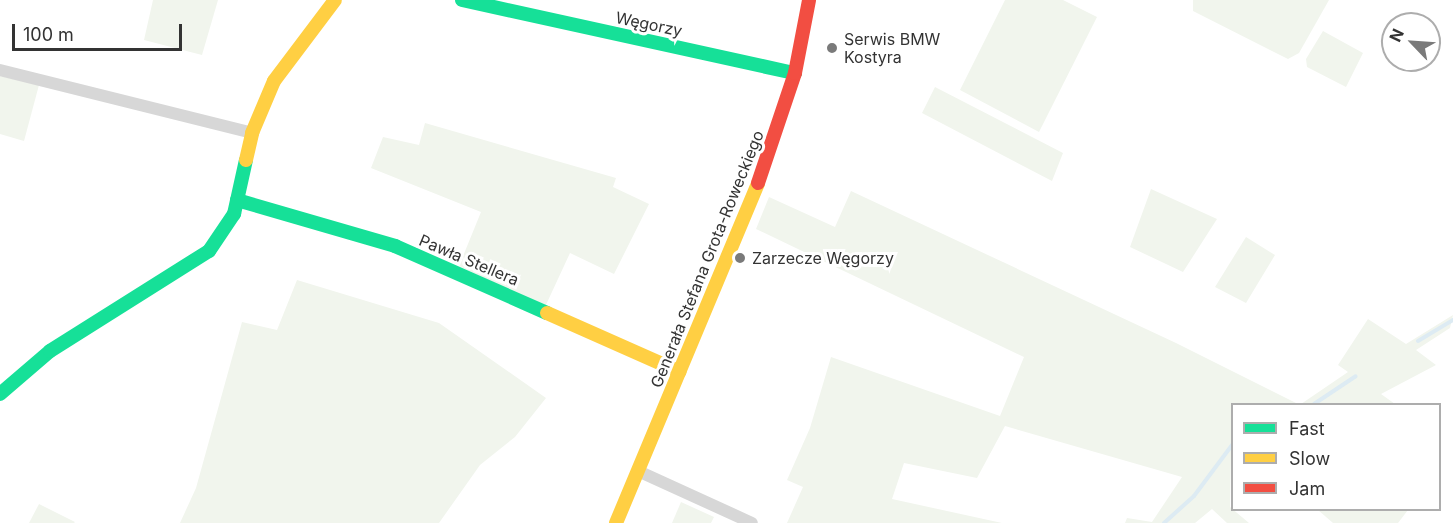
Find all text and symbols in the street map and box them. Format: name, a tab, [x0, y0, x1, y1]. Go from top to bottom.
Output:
street label: Węgorzy	[614, 8, 684, 40]
scale bar	[15, 12, 184, 50]
north arrow	[1381, 12, 1441, 72]
text: 100 m	[23, 24, 74, 45]
text: N	[1385, 25, 1408, 45]
place label: Serwis BMW Kostyra	[844, 29, 940, 67]
marker: Serwis BMW Kostyra	[825, 41, 839, 55]
street label: Generała Stefana Grota-Roweckiego	[646, 128, 768, 390]
street label: Pawła Stellera	[416, 230, 522, 290]
place label: Zarzecze Węgorzy	[752, 248, 894, 268]
marker: Zarzecze Węgorzy	[733, 251, 747, 265]
legend	[1231, 403, 1441, 511]
text: Fast	[1289, 418, 1325, 439]
text: Slow	[1289, 448, 1330, 469]
text: Jam	[1289, 478, 1325, 499]

